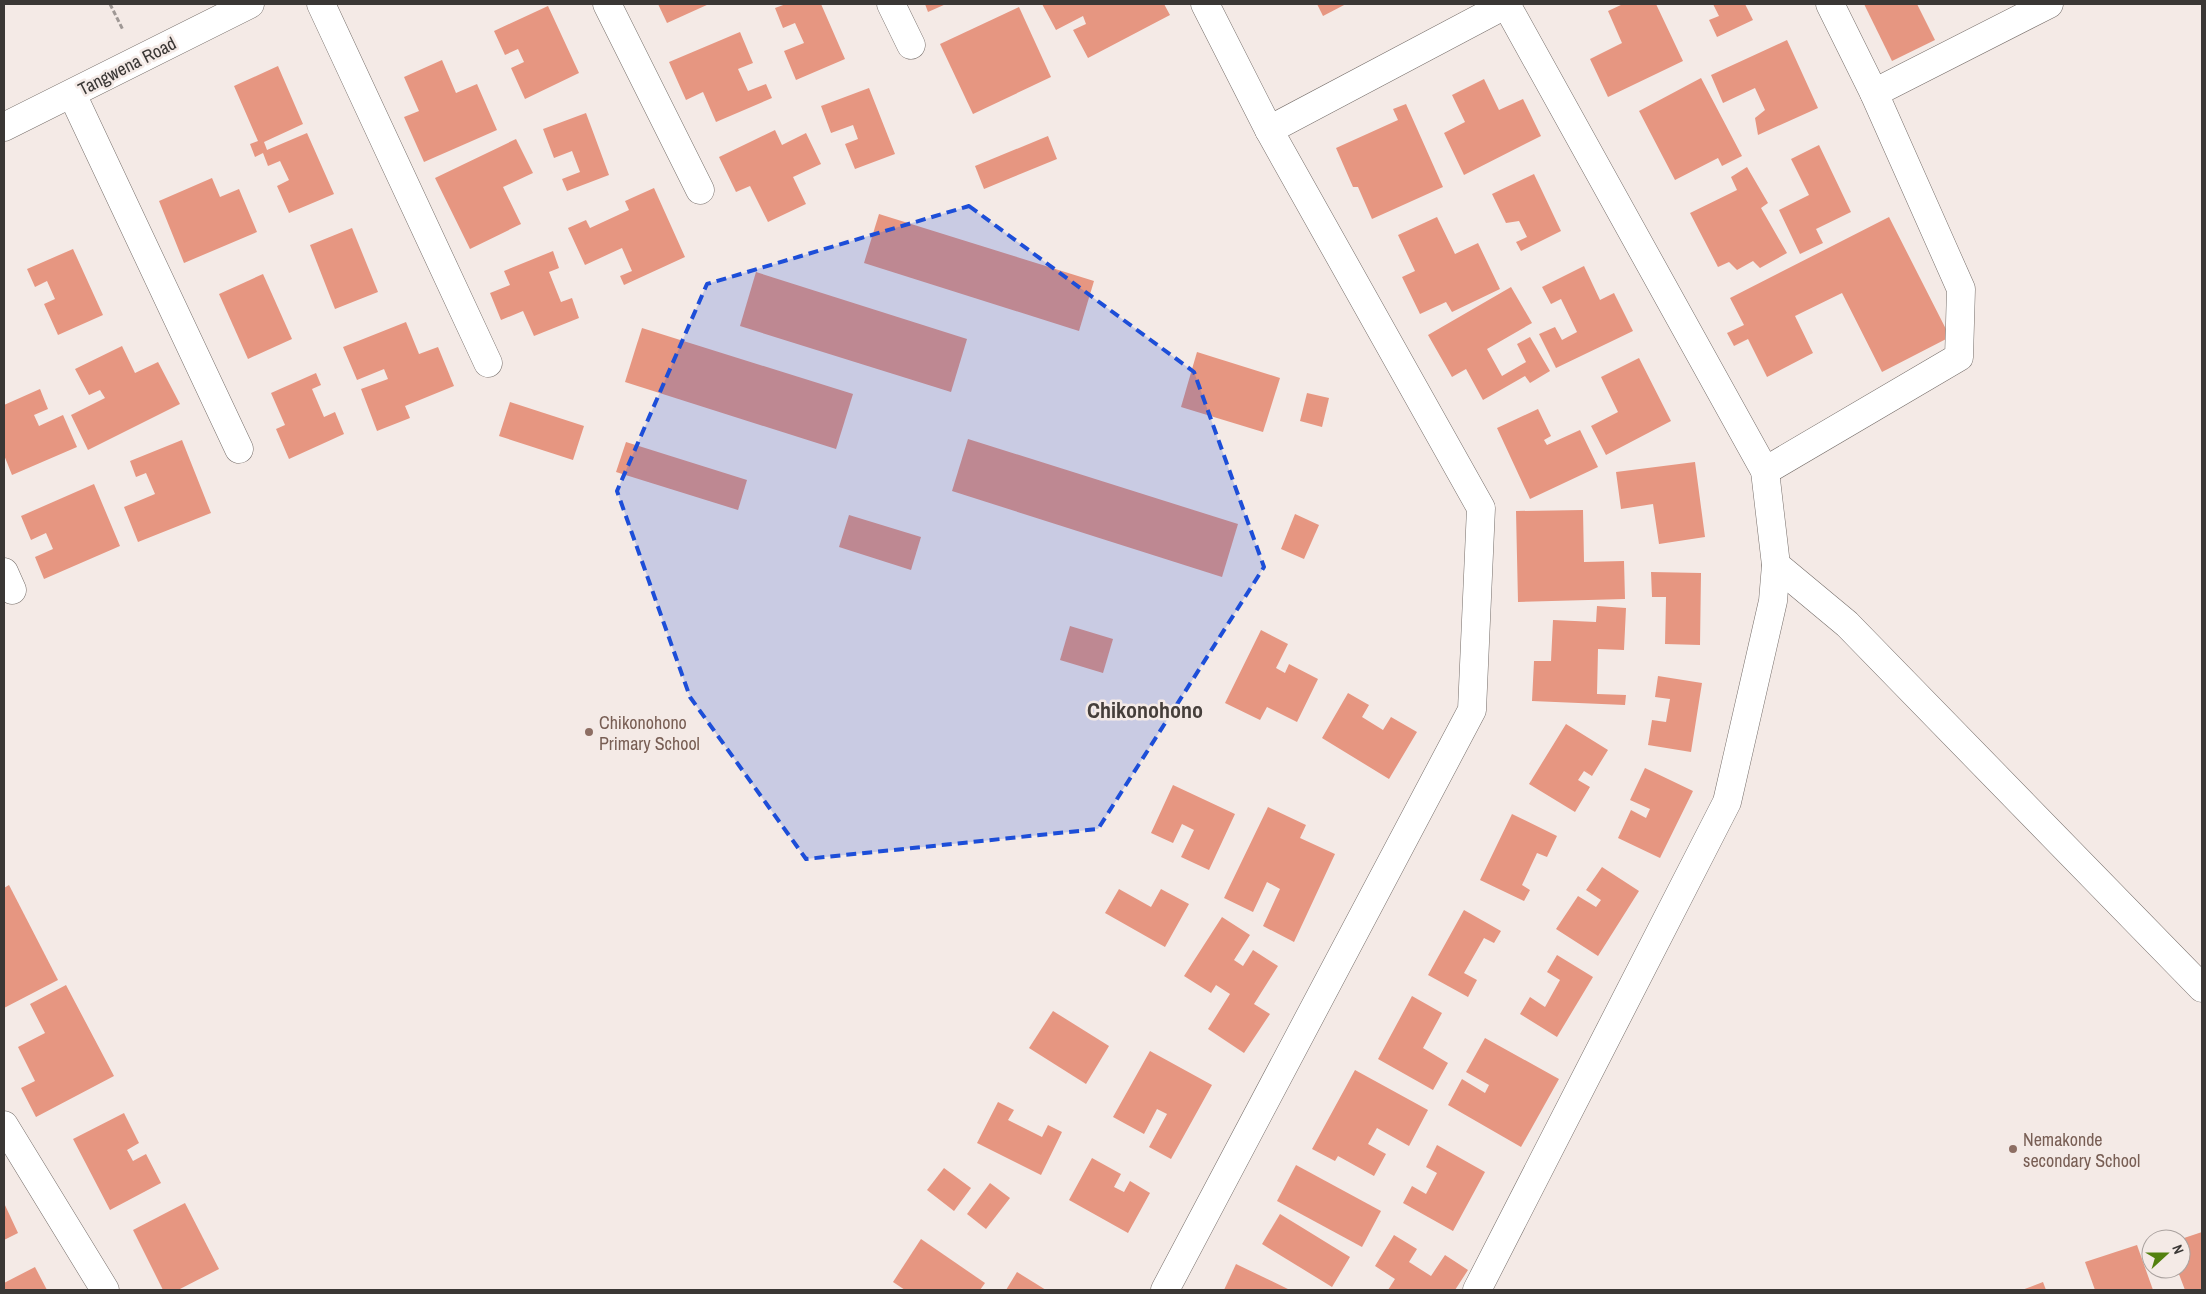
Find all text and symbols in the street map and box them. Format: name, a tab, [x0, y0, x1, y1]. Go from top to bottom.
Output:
street label: Tangwena Road	[74, 31, 180, 101]
district label: Chikonohono	[1087, 695, 1203, 725]
place label: Chikonohono Primary School	[599, 710, 700, 756]
marker: Chikonohono Primary School	[583, 726, 595, 738]
place label: Nemakonde secondary School	[2023, 1127, 2140, 1173]
marker: Nemakonde secondary School	[2007, 1143, 2019, 1155]
north arrow	[2141, 1229, 2191, 1279]
text: N	[2168, 1242, 2188, 1256]

